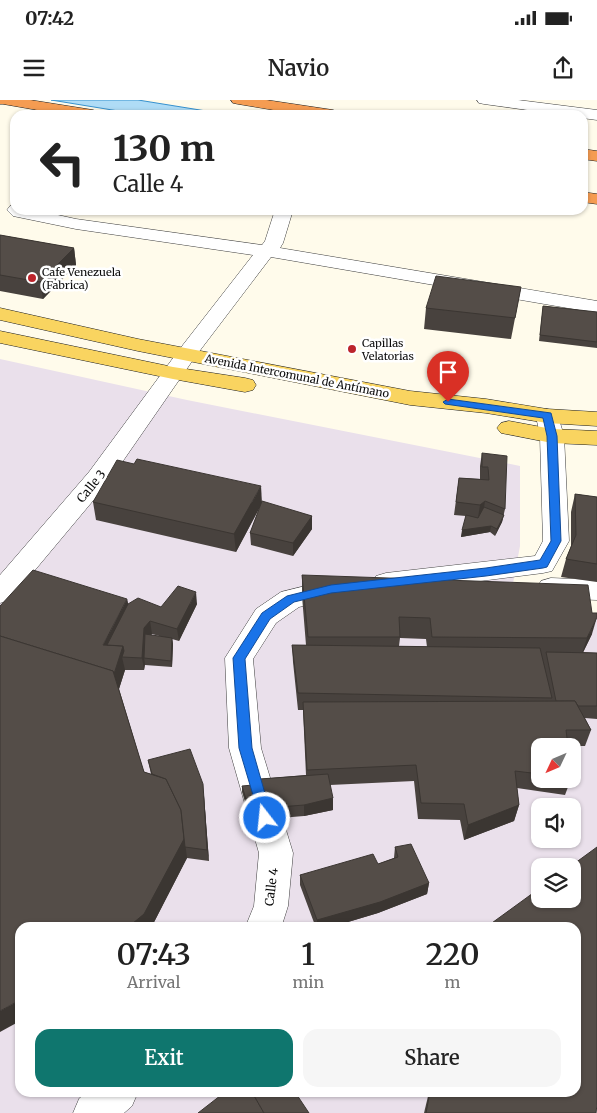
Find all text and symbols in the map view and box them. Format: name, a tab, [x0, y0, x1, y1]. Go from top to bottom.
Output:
text: 07:42	[25, 6, 74, 30]
icon: menu	[20, 54, 48, 82]
text: Navio	[268, 54, 329, 82]
icon: share	[549, 54, 577, 82]
text: 130 m	[113, 127, 215, 171]
icon: left	[30, 130, 95, 195]
text: Calle 4	[113, 170, 183, 198]
place label: Cafe Venezuela (Fabrica)	[42, 265, 121, 292]
marker: Cafe Venezuela (Fabrica)	[26, 272, 38, 284]
place label: Capillas Velatorias	[361, 336, 414, 363]
marker: Capillas Velatorias	[346, 343, 358, 355]
street label: Avenida Intercomunal de Antímano	[203, 351, 391, 401]
pin	[427, 351, 469, 402]
icon: arrive	[434, 358, 462, 386]
street label: Calle 3	[73, 466, 109, 505]
north arrow	[531, 738, 581, 788]
map controls	[531, 738, 581, 908]
position arrow	[238, 791, 290, 843]
button: sound	[531, 798, 581, 848]
button: layers	[531, 858, 581, 908]
street label: Calle 4	[261, 866, 281, 907]
text: 07:43	[116, 935, 191, 973]
text: 1	[301, 935, 315, 973]
text: 220	[426, 935, 480, 973]
text: Arrival	[127, 972, 180, 992]
text: min	[292, 972, 324, 992]
text: m	[445, 972, 460, 992]
button: Exit	[35, 1029, 293, 1087]
button: Share	[303, 1029, 561, 1087]

